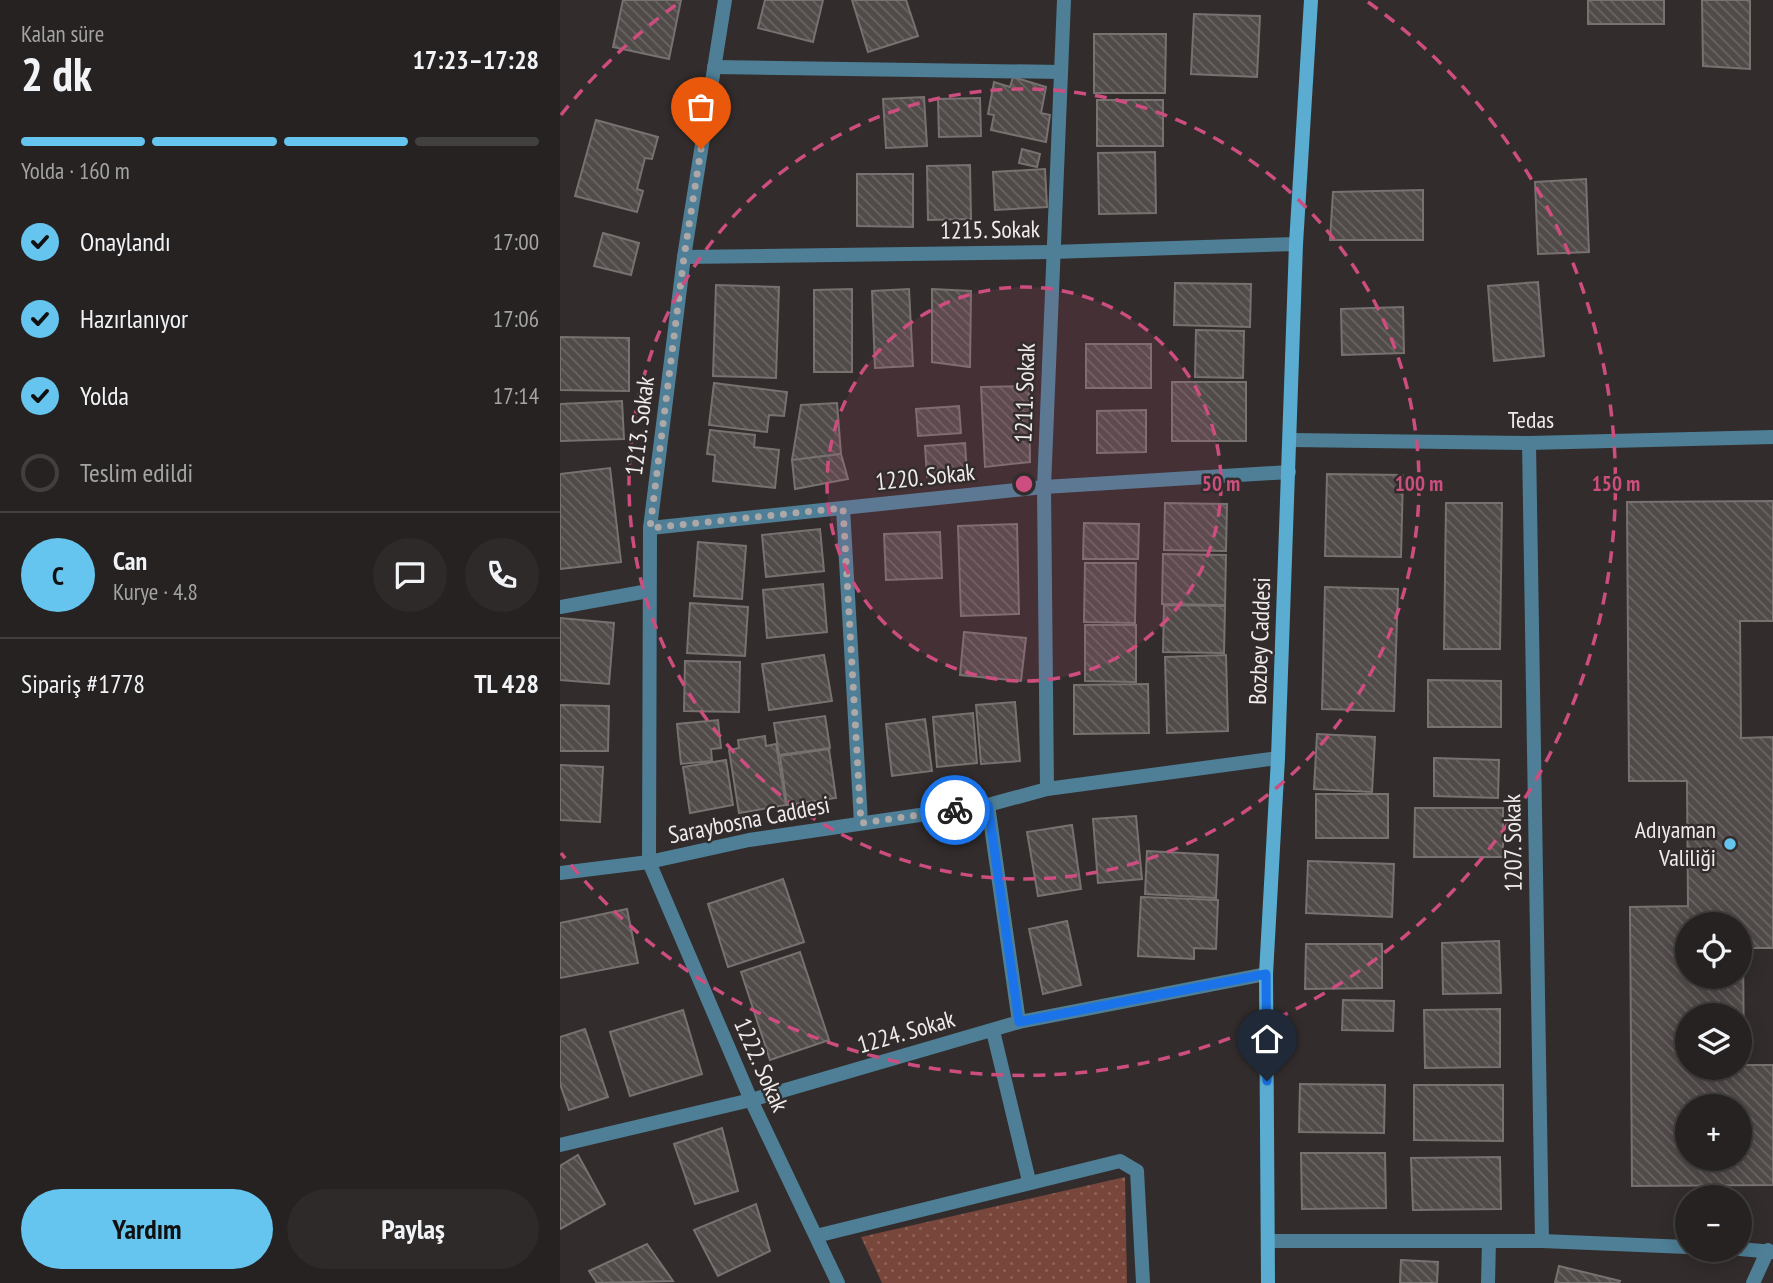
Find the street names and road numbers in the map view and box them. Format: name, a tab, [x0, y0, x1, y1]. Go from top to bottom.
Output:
street label: 1215. Sokak	[940, 213, 1041, 246]
street label: 1211. Sokak	[1007, 342, 1042, 443]
street label: 1213. Sokak	[618, 374, 661, 477]
street label: Tedas	[1508, 404, 1554, 435]
street label: 1220. Sokak	[874, 456, 977, 497]
street label: Bozbey Caddesi	[1242, 577, 1277, 705]
street label: Saraybosna Caddesi	[666, 789, 832, 850]
street label: 1207. Sokak	[1496, 793, 1529, 892]
street label: 1224. Sokak	[854, 1003, 959, 1060]
street label: 1222. Sokak	[727, 1013, 796, 1117]

